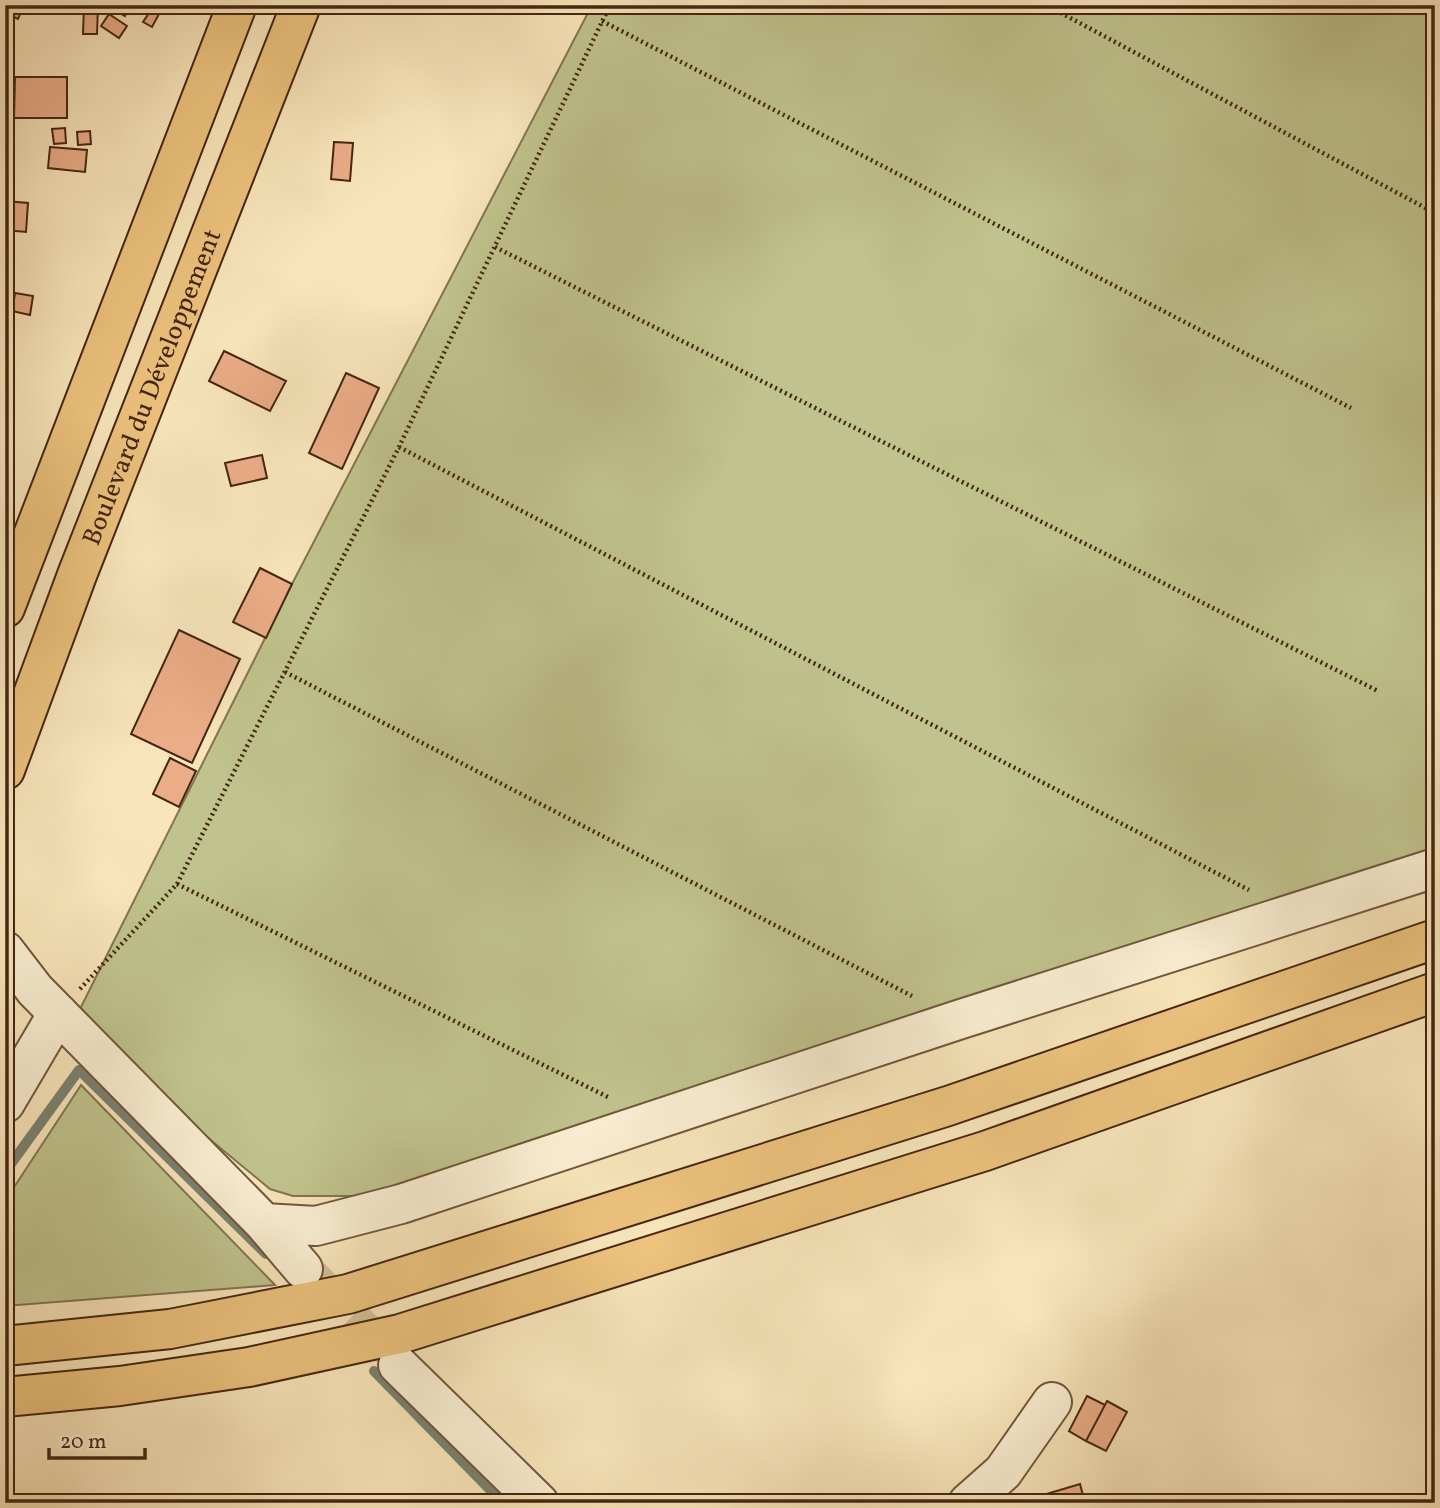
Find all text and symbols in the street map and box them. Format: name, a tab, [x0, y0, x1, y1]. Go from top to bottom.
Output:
street label: Boulevard du Développement	[74, 224, 231, 551]
scale bar	[49, 1417, 145, 1461]
text: 20 m	[60, 1428, 106, 1457]

